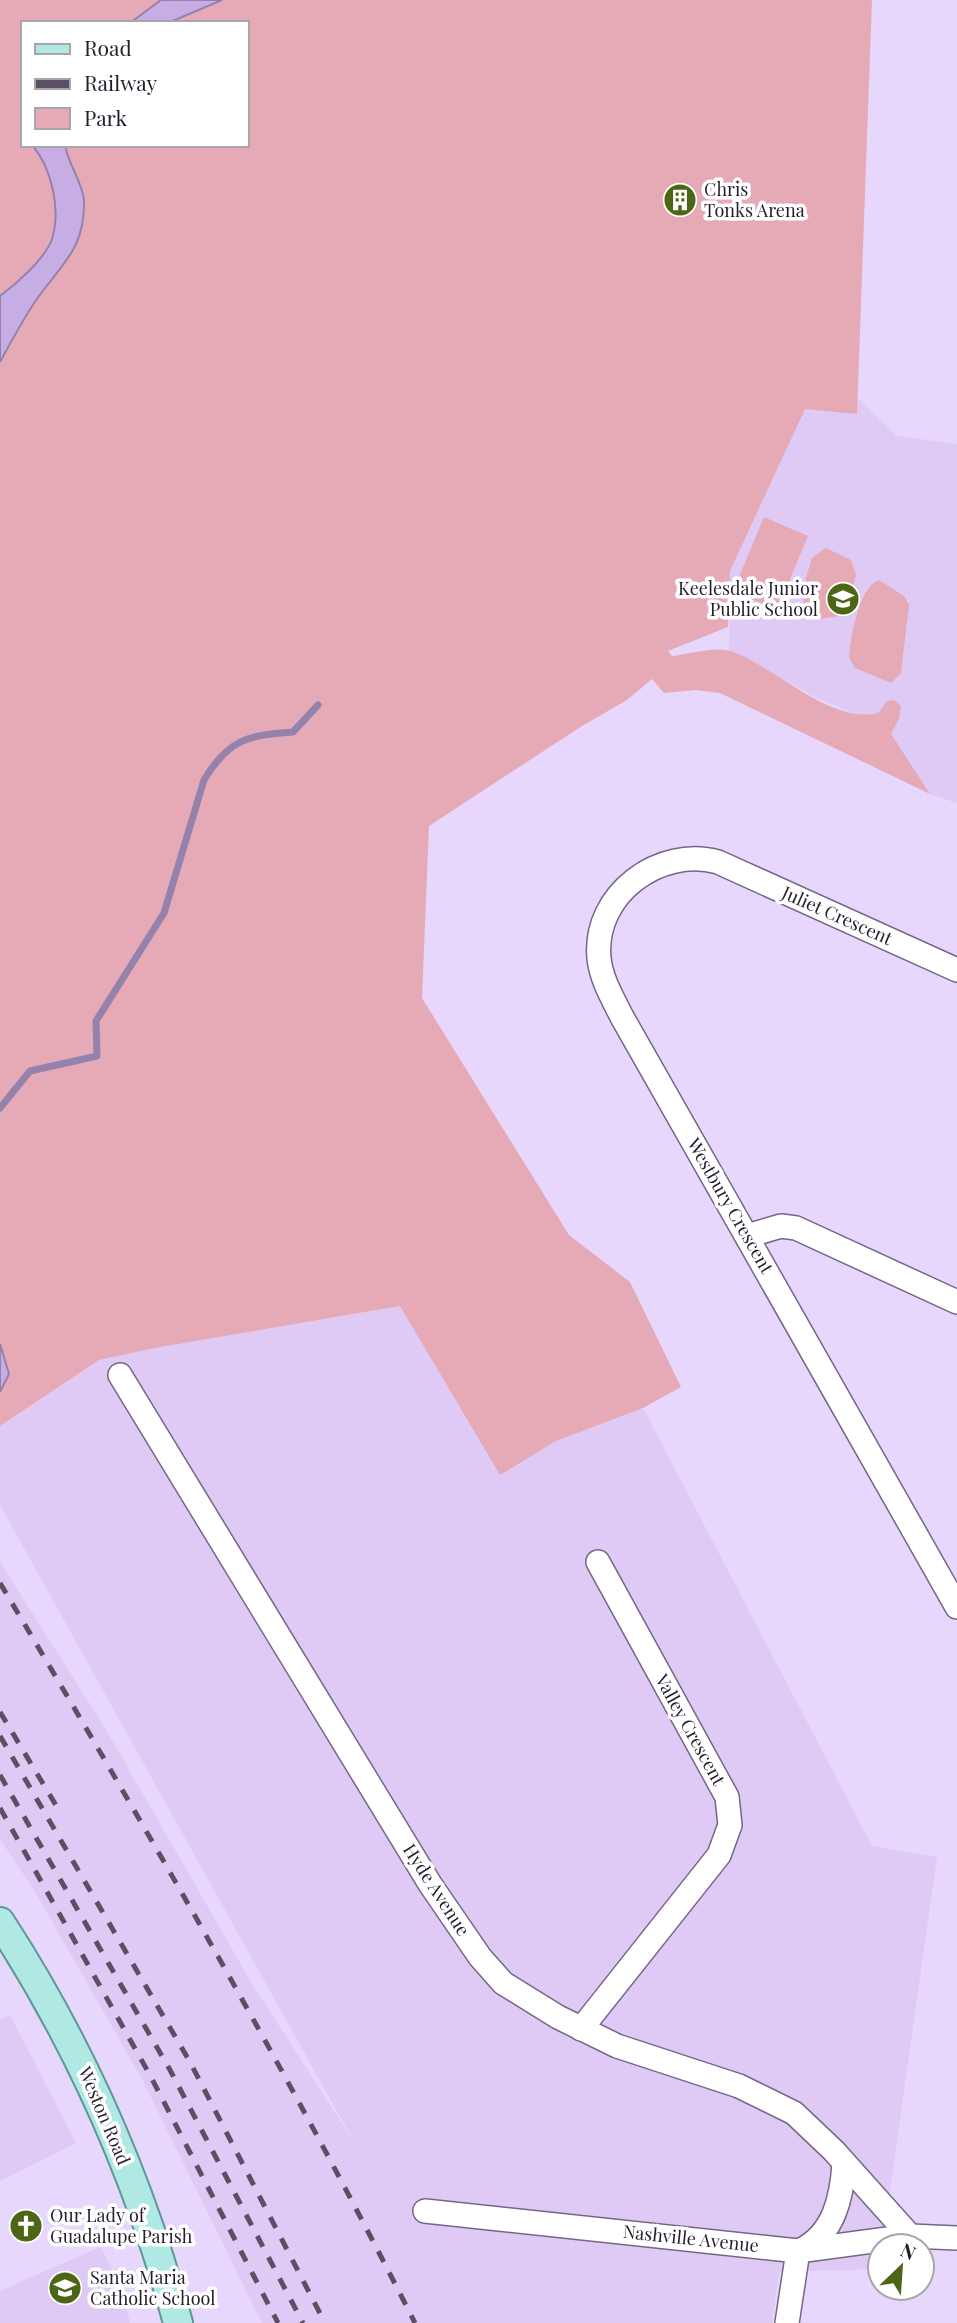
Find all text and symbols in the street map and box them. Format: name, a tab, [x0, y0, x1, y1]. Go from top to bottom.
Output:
legend	[21, 21, 248, 147]
text: Road	[84, 33, 132, 61]
text: Railway	[84, 68, 158, 96]
text: Park	[84, 103, 128, 131]
place label: Chris Tonks Arena	[704, 177, 805, 222]
building icon: Chris Tonks Arena	[661, 181, 699, 219]
place label: Keelesdale Junior Public School	[678, 576, 818, 621]
school or university icon: Keelesdale Junior Public School	[824, 580, 862, 618]
street label: Juliet Crescent	[778, 880, 897, 950]
street label: Westbury Crescent	[682, 1133, 780, 1278]
street label: Valley Crescent	[650, 1669, 732, 1790]
street label: Hyde Avenue	[398, 1839, 476, 1940]
street label: Weston Road	[73, 2062, 137, 2169]
place label: Our Lady of Guadalupe Parish	[50, 2203, 193, 2248]
church icon: Our Lady of Guadalupe Parish	[7, 2207, 45, 2245]
street label: Nashville Avenue	[622, 2219, 760, 2257]
north arrow	[866, 2232, 936, 2302]
text: N	[897, 2236, 921, 2265]
place label: Santa Maria Catholic School	[90, 2265, 215, 2310]
school or university icon: Santa Maria Catholic School	[46, 2269, 84, 2307]

